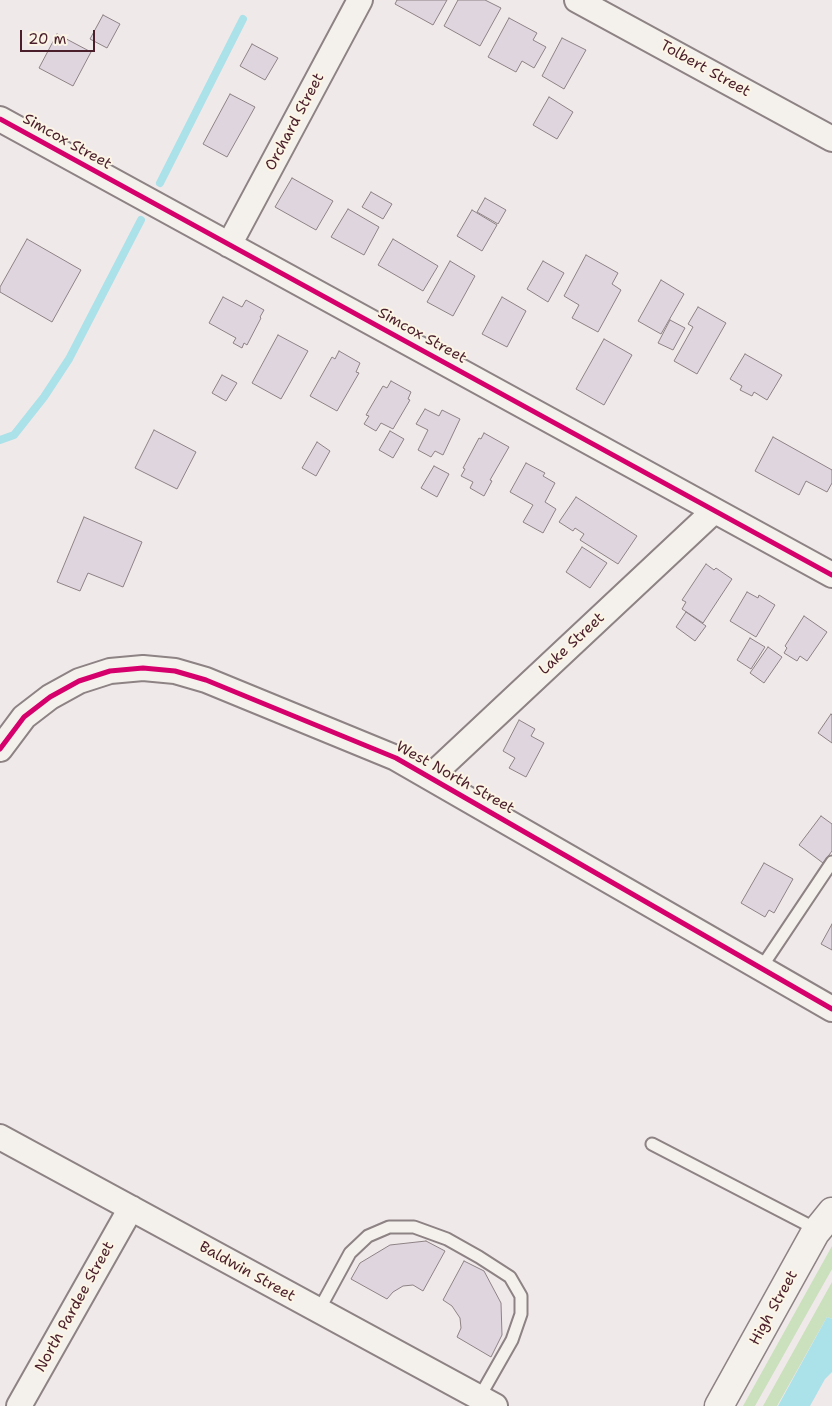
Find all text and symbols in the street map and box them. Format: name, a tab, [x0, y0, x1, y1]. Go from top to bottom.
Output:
scale bar	[22, 20, 98, 52]
text: 20 m	[28, 29, 67, 49]
street label: Tolbert Street	[657, 37, 753, 101]
street label: Orchard Street	[262, 70, 328, 174]
street label: Simcox Street	[20, 110, 114, 174]
street label: Simcox Street	[375, 304, 469, 368]
street label: Lake Street	[535, 609, 609, 679]
street label: West North Street	[393, 738, 517, 818]
street label: Baldwin Street	[196, 1238, 298, 1306]
street label: North Pardee Street	[32, 1239, 118, 1375]
street label: High Street	[746, 1268, 802, 1348]

